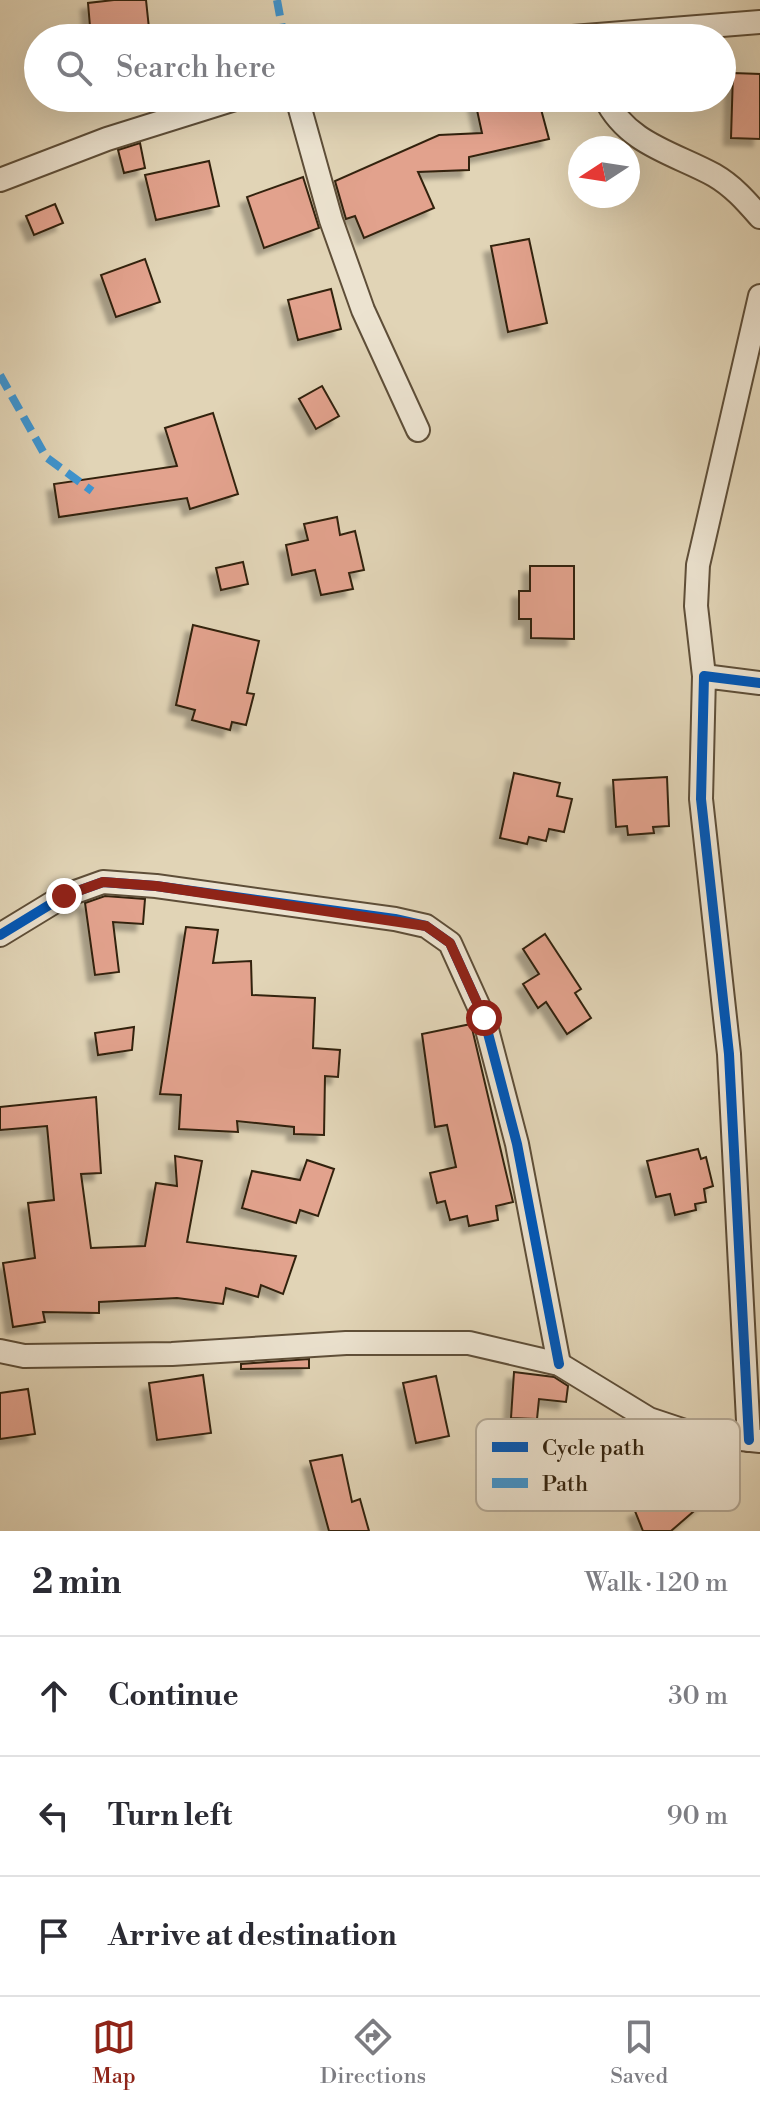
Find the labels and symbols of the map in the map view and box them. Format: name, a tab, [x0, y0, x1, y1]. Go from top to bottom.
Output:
north arrow	[568, 136, 640, 208]
route end	[46, 878, 82, 914]
route start	[466, 1000, 502, 1036]
legend	[476, 1419, 740, 1511]
text: Cycle path	[542, 1435, 645, 1462]
text: Path	[542, 1471, 588, 1498]

